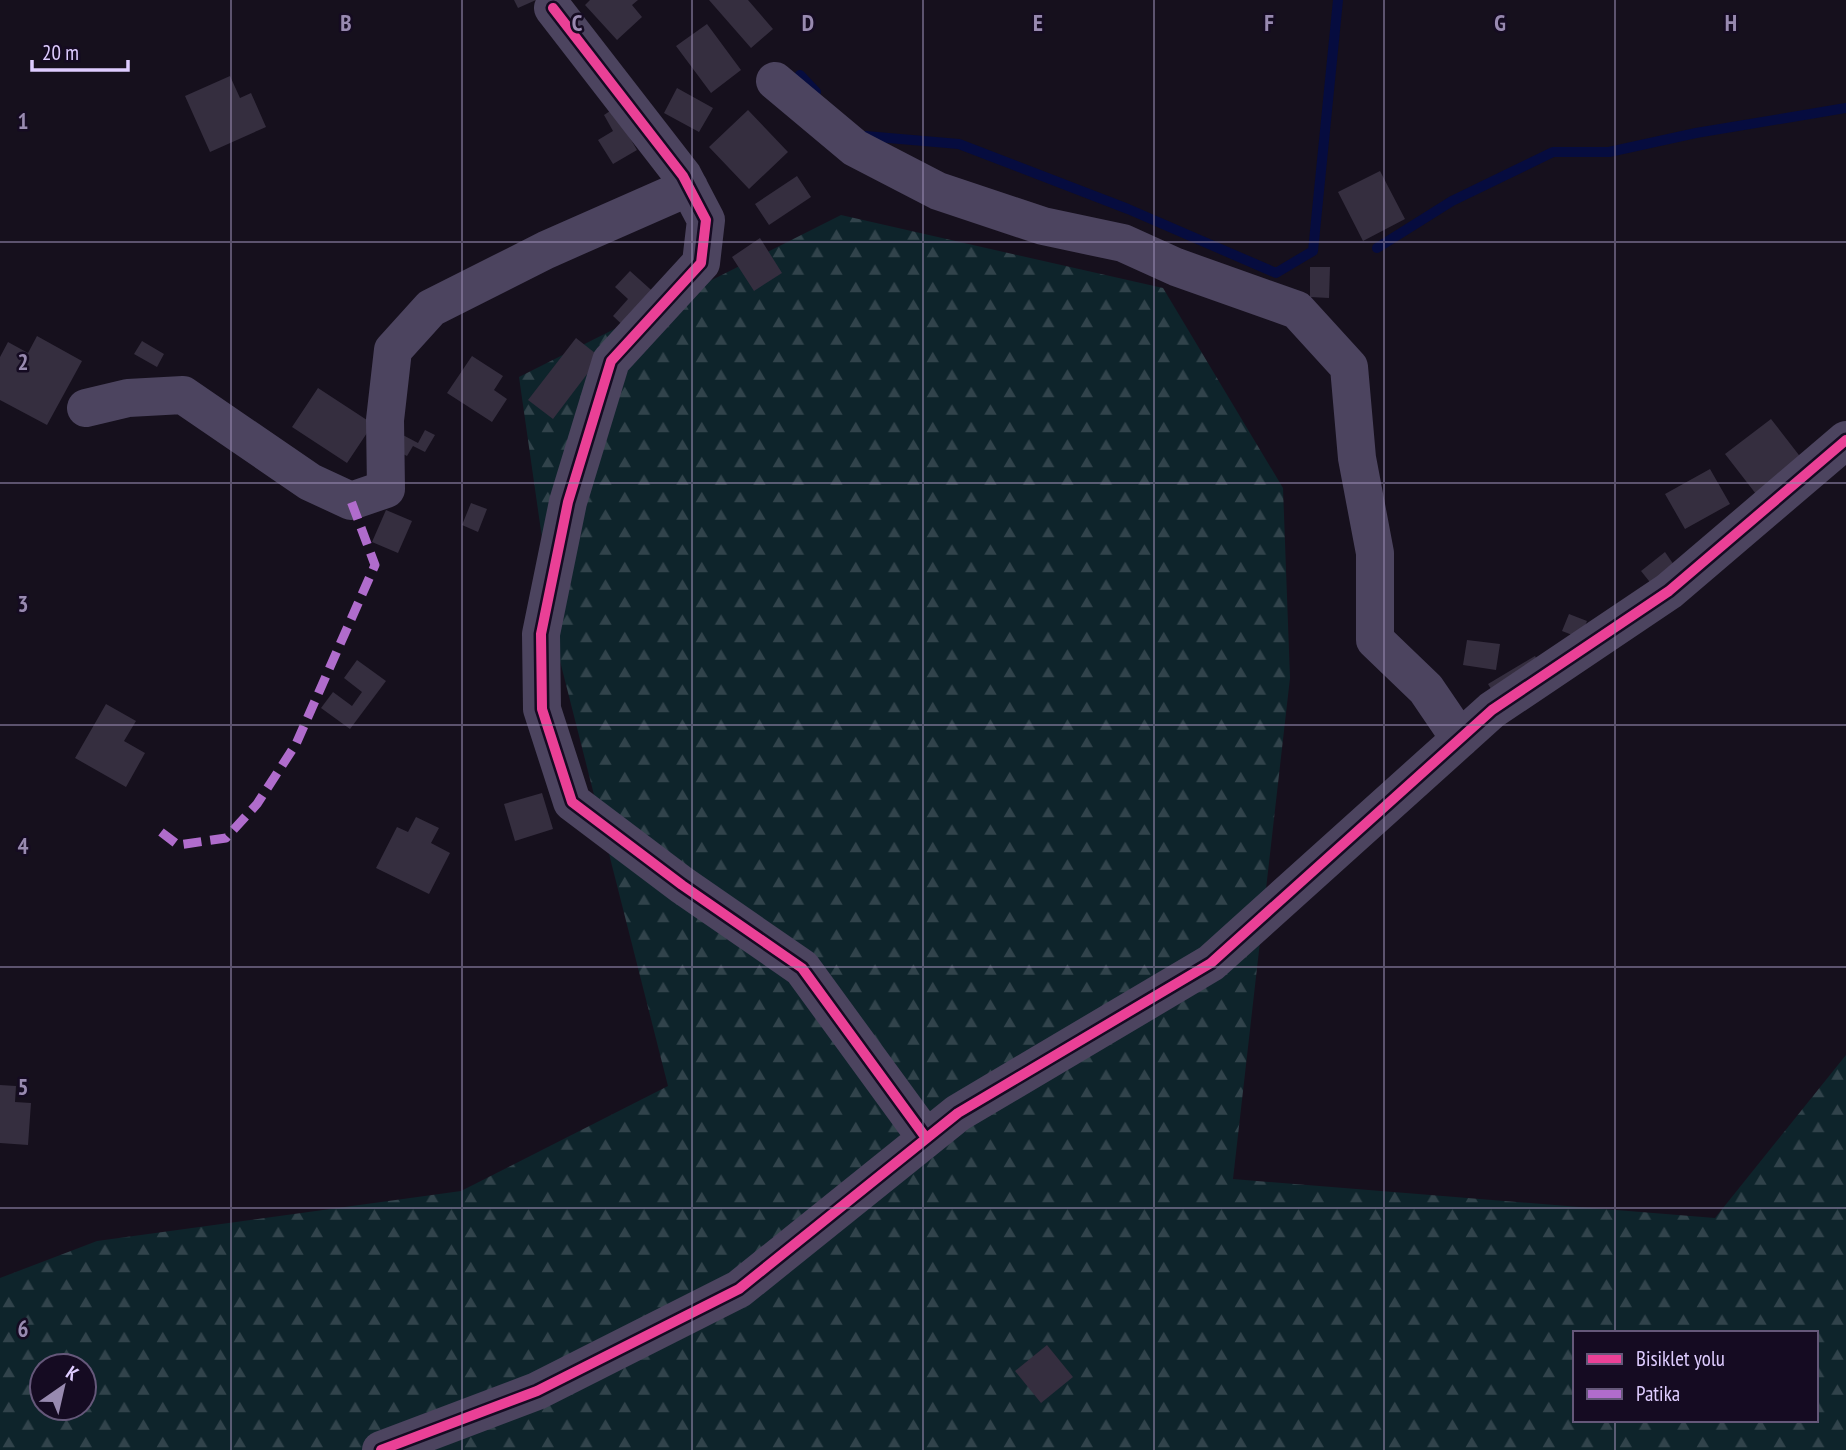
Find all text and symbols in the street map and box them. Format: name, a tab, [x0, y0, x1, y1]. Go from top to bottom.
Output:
text: B	[340, 8, 352, 37]
text: C	[572, 8, 583, 37]
text: D	[802, 8, 814, 37]
text: E	[1033, 8, 1043, 37]
text: F	[1264, 8, 1274, 37]
text: G	[1494, 8, 1506, 37]
text: H	[1725, 8, 1737, 37]
scale bar	[32, 28, 128, 72]
text: 20 m	[42, 39, 79, 66]
text: 1	[18, 106, 29, 135]
text: 2	[18, 347, 29, 376]
text: 3	[18, 589, 29, 618]
text: 4	[18, 831, 29, 860]
text: 5	[18, 1072, 29, 1101]
text: 6	[18, 1314, 29, 1343]
legend	[1573, 1331, 1818, 1422]
text: Bisiklet yolu	[1636, 1345, 1725, 1372]
north arrow	[28, 1352, 98, 1422]
text: K	[62, 1360, 83, 1386]
text: Patika	[1636, 1380, 1680, 1407]

